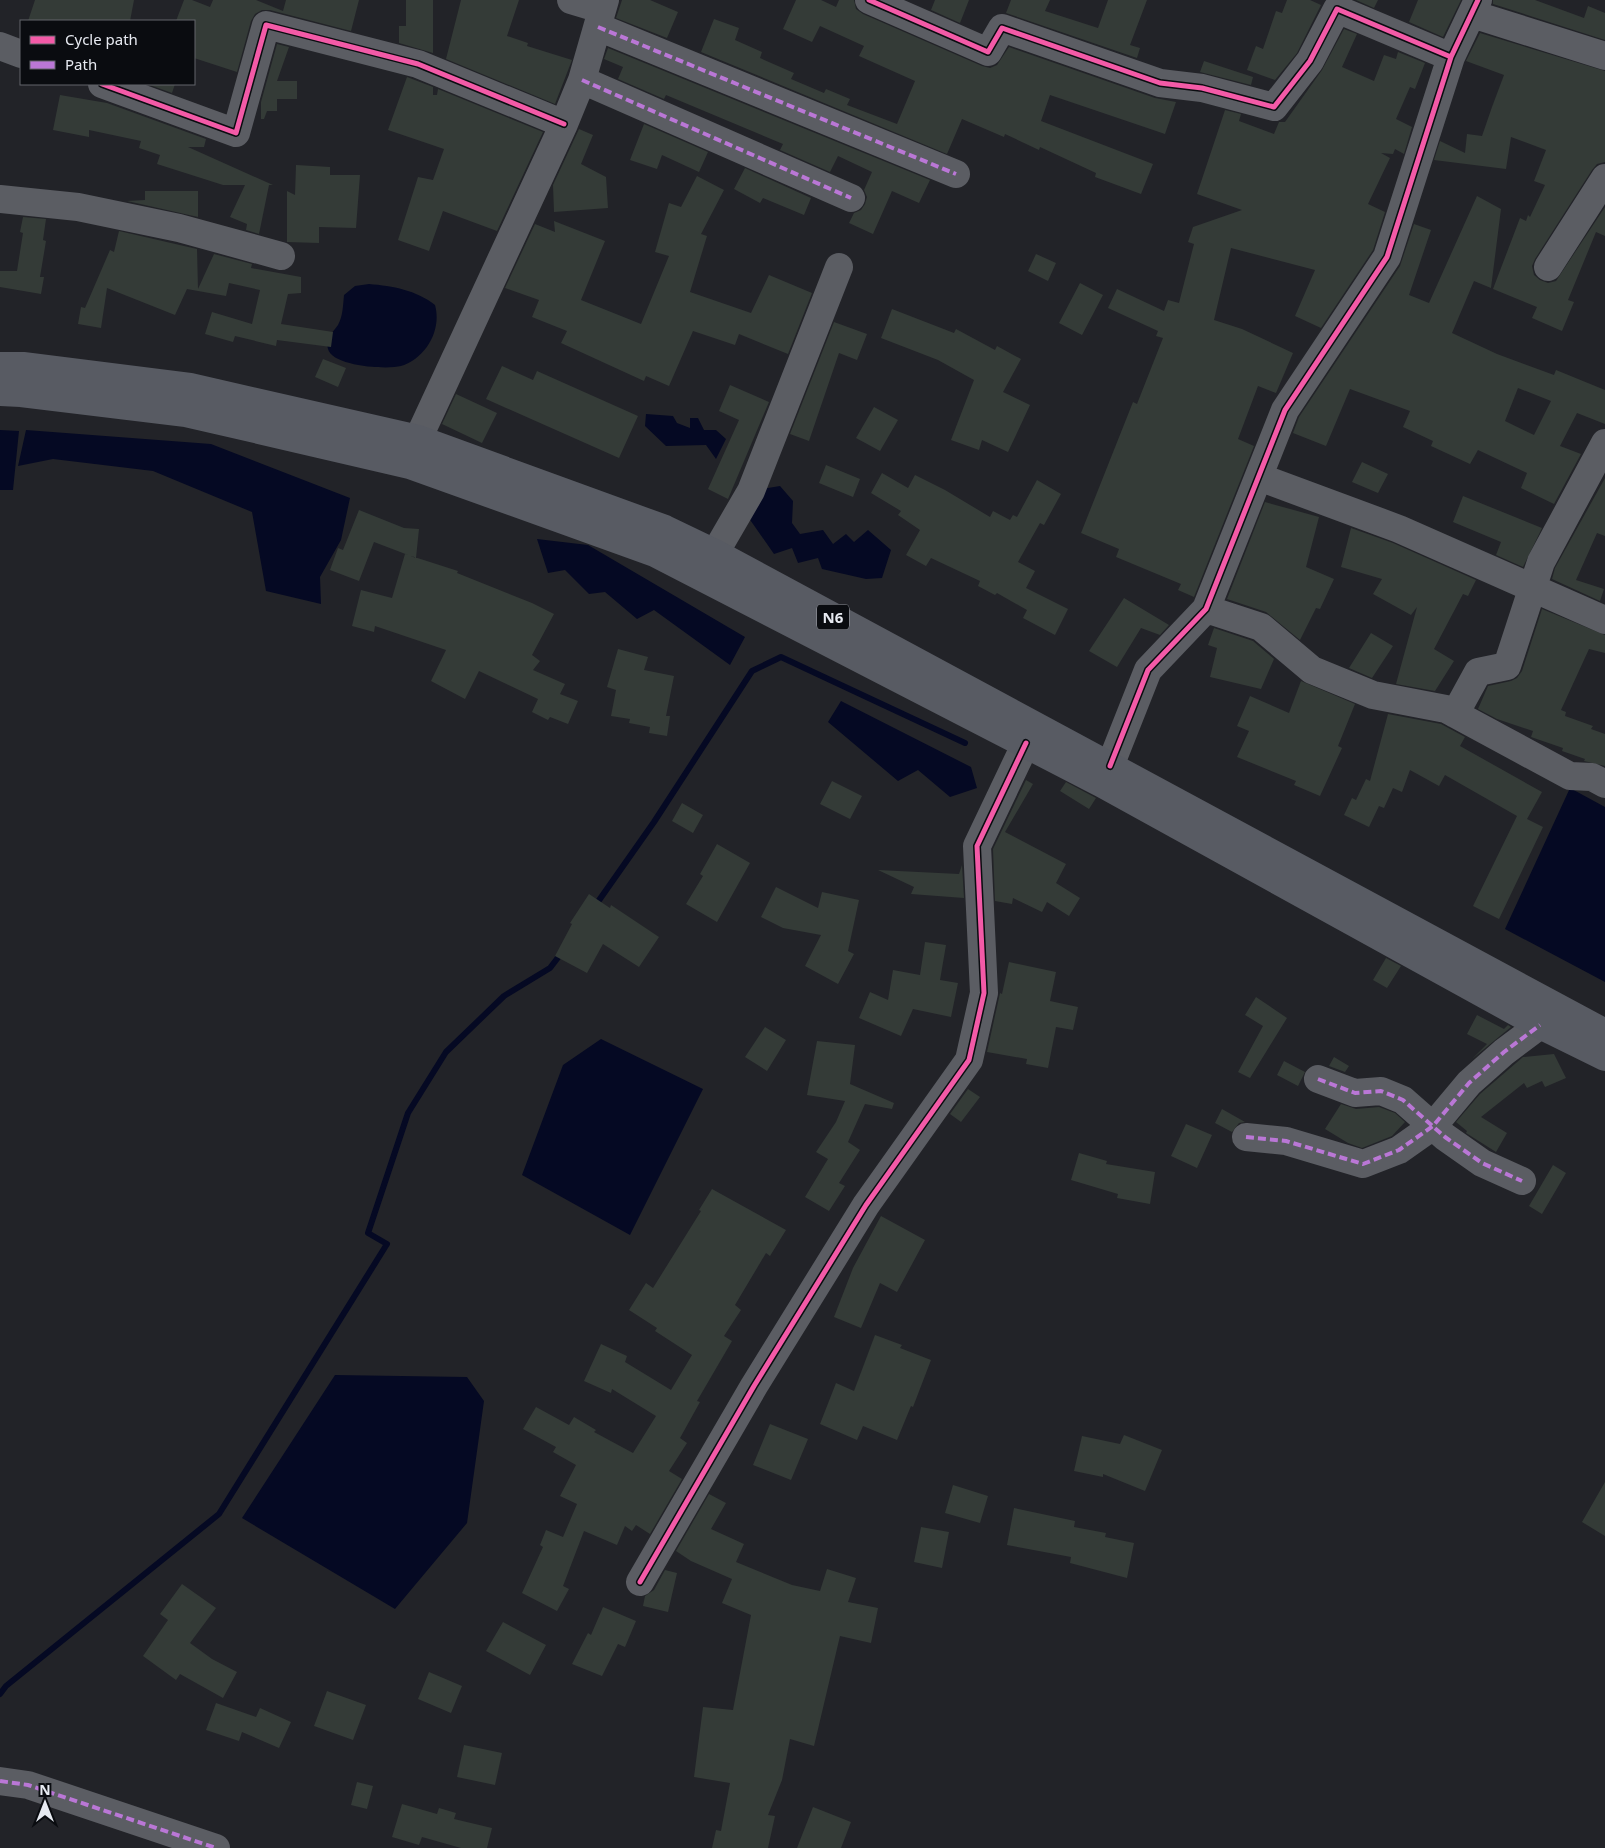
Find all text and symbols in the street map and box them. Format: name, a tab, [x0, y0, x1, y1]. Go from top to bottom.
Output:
legend	[20, 20, 195, 85]
text: Cycle path	[65, 29, 138, 49]
text: Path	[65, 54, 97, 74]
road number: N6	[817, 604, 849, 630]
north arrow	[20, 1778, 70, 1828]
text: N	[39, 1780, 51, 1799]

